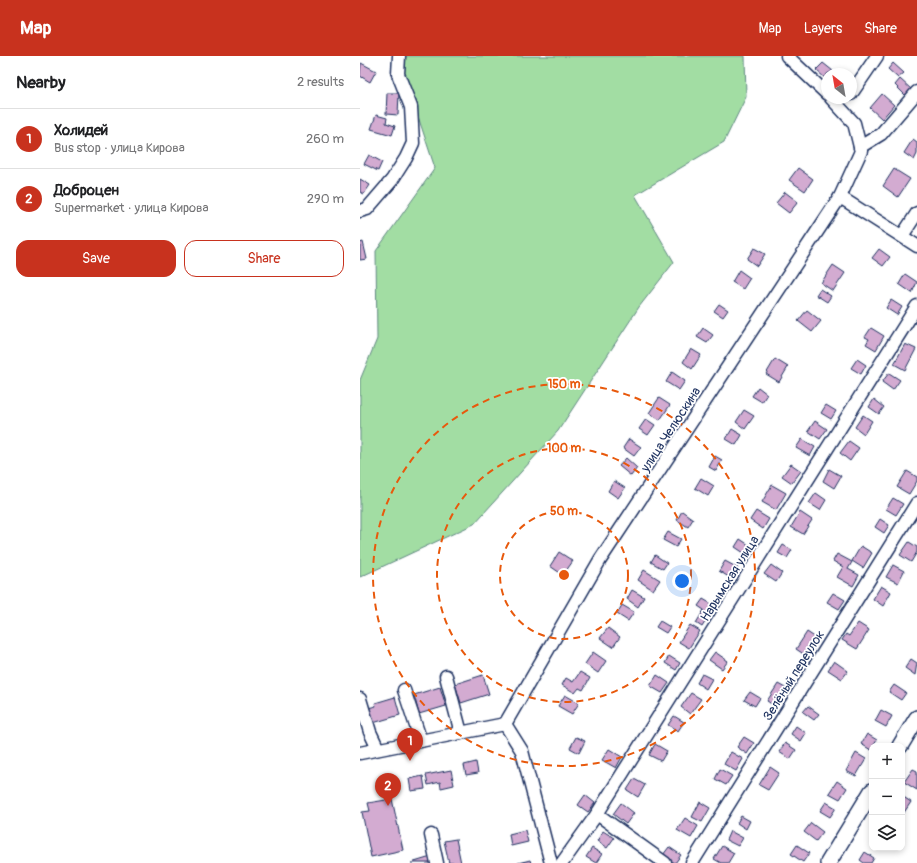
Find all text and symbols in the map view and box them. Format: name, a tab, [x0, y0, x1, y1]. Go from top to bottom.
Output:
text: Map	[20, 16, 51, 40]
text: Map	[759, 20, 782, 37]
text: Layers	[804, 20, 842, 37]
text: Share	[864, 20, 897, 37]
north arrow	[821, 68, 857, 104]
text: Nearby	[16, 72, 65, 93]
text: 2 results	[297, 74, 344, 90]
text: Холидей	[54, 121, 108, 140]
text: 1	[26, 131, 32, 147]
text: 260 m	[306, 131, 344, 147]
text: Bus stop · улица Кирова	[54, 140, 185, 156]
text: Доброцен	[54, 181, 119, 200]
text: 2	[25, 191, 33, 207]
text: 290 m	[307, 191, 344, 207]
text: Supermarket · улица Кирова	[54, 200, 208, 216]
button: Save	[16, 240, 176, 277]
button: Share	[184, 240, 344, 277]
text: 150 m	[548, 377, 581, 392]
street label: улица Челюскина	[637, 384, 704, 476]
text: 100 m	[547, 441, 582, 456]
text: 50 m	[550, 504, 578, 519]
street label: Нарымская улица	[697, 533, 763, 624]
centre of rings	[557, 568, 571, 582]
your location	[672, 571, 692, 591]
street label: Зелёный переулок	[760, 627, 828, 724]
pin: 1	[397, 728, 423, 761]
map controls	[869, 743, 905, 851]
button: +	[869, 743, 905, 779]
pin: 2	[375, 773, 401, 806]
button: −	[869, 779, 905, 815]
button: layers	[869, 815, 905, 851]

